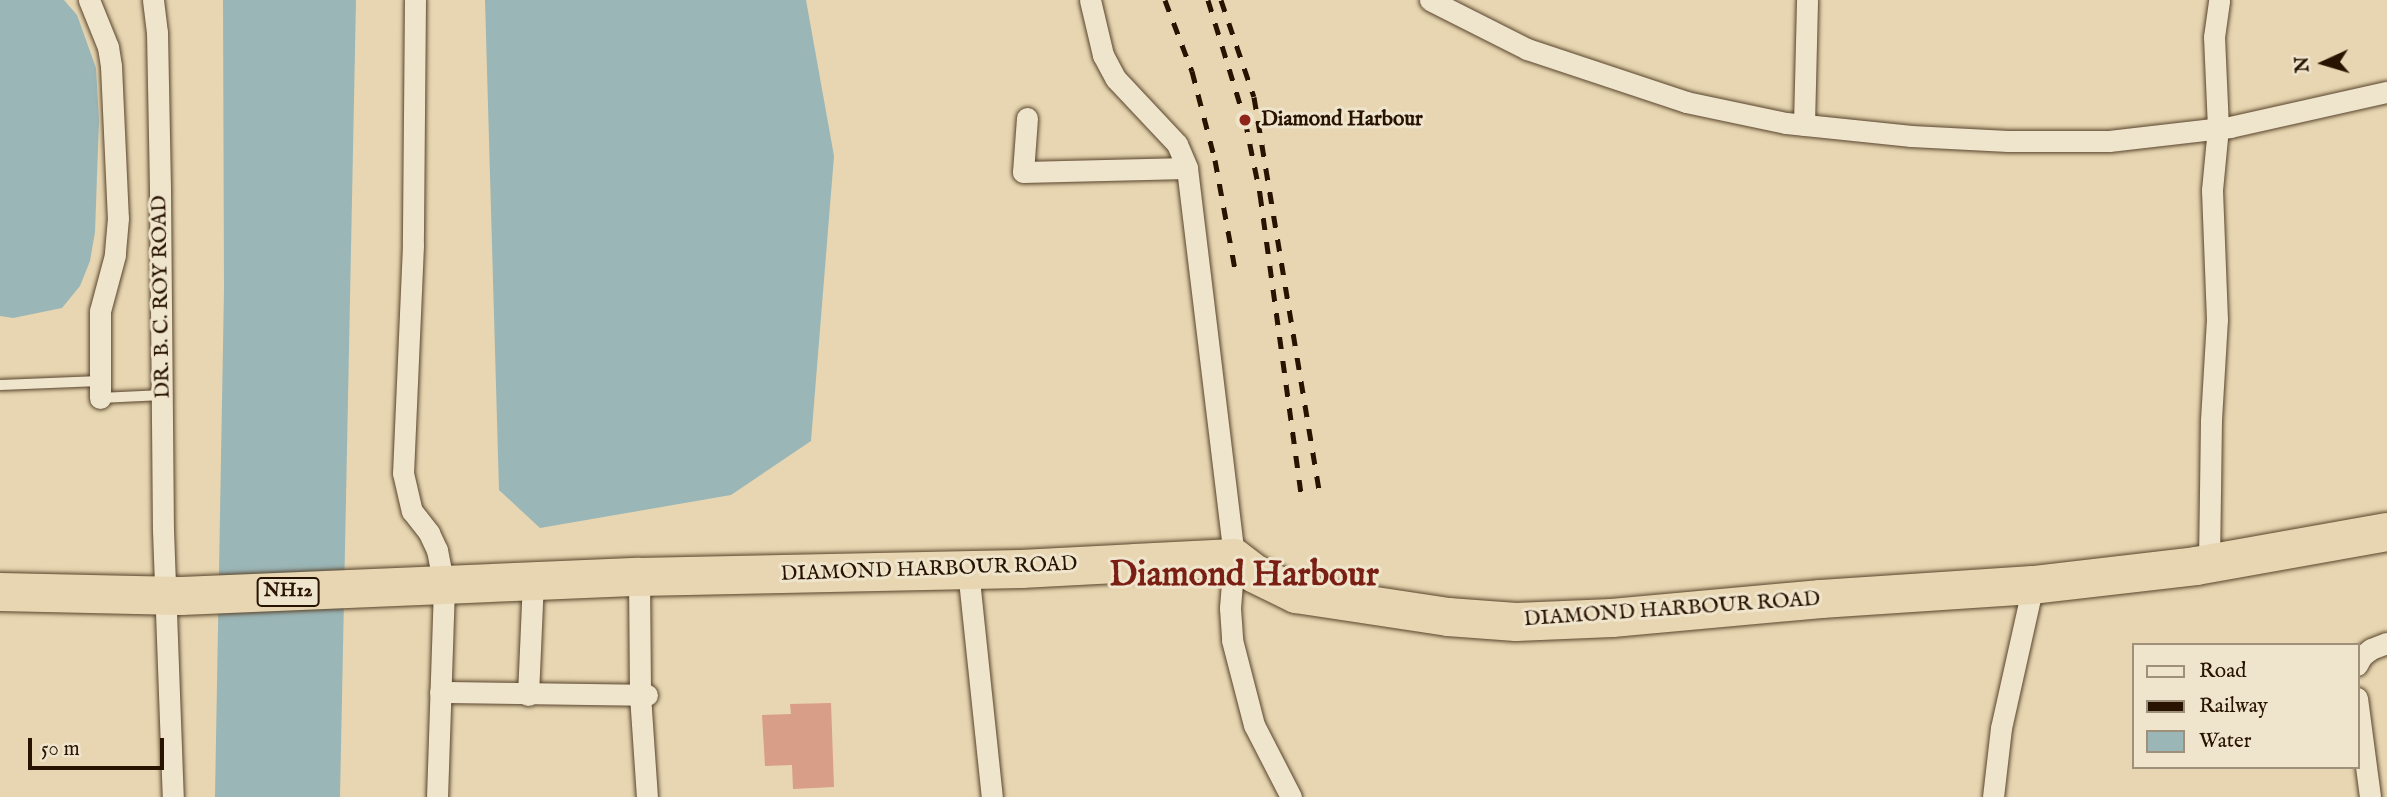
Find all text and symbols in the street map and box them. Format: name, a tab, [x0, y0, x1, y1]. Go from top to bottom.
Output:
north arrow	[2289, 28, 2359, 98]
text: N	[2291, 55, 2316, 74]
place label: Diamond Harbour	[1261, 107, 1423, 133]
marker: Diamond Harbour	[1235, 110, 1255, 130]
street label: DR. B. C. ROY ROAD	[148, 195, 176, 399]
street label: DIAMOND HARBOUR ROAD	[780, 552, 1078, 588]
district label: Diamond Harbour	[1109, 555, 1379, 597]
road number: NH12	[256, 576, 320, 608]
street label: DIAMOND HARBOUR ROAD	[1523, 587, 1821, 633]
legend	[2132, 643, 2359, 769]
text: Road	[2199, 658, 2246, 685]
text: Railway	[2199, 693, 2268, 720]
scale bar	[32, 724, 168, 768]
text: Water	[2199, 728, 2251, 755]
text: 50 m	[41, 736, 80, 763]

